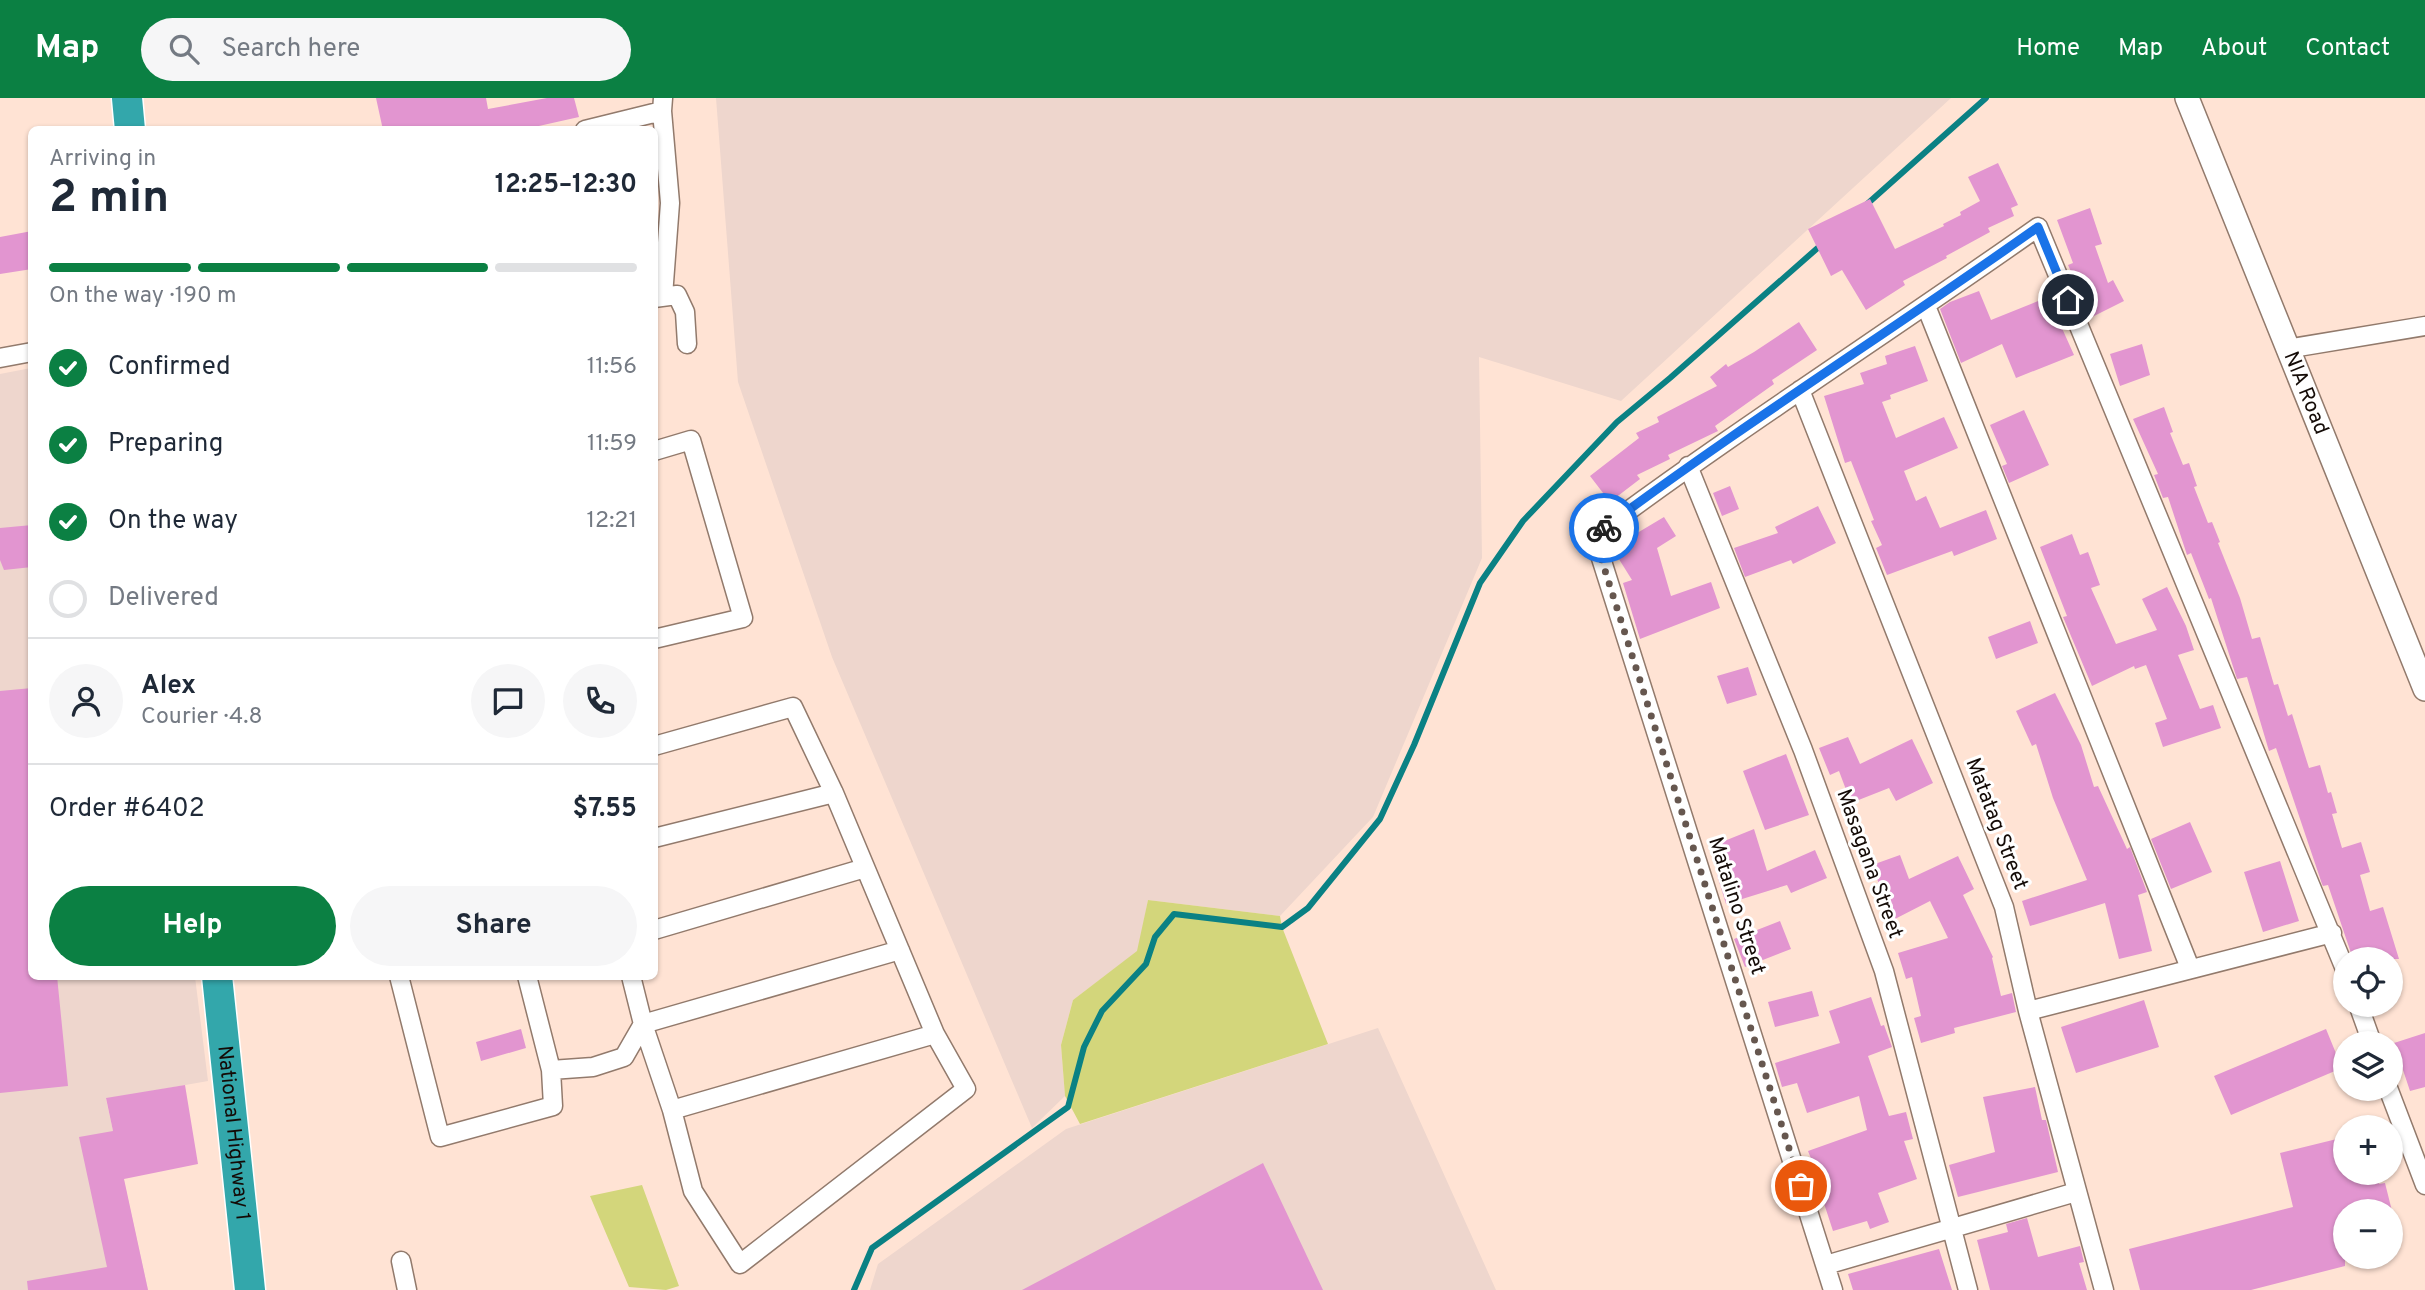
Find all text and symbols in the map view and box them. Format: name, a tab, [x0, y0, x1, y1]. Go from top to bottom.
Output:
search box	[141, 18, 631, 81]
text: Map	[35, 28, 99, 70]
icon: search	[165, 30, 203, 68]
text: Search here	[221, 33, 360, 66]
text: Home	[2016, 34, 2080, 64]
text: Map	[2118, 34, 2163, 64]
text: About	[2201, 34, 2267, 64]
text: Contact	[2305, 34, 2390, 64]
text: Arriving in	[49, 145, 156, 174]
text: 12:25–12:30	[495, 169, 637, 202]
text: 2 min	[49, 170, 169, 229]
pin	[2038, 270, 2098, 330]
icon: home	[2049, 281, 2087, 319]
text: On the way · 190 m	[49, 282, 237, 311]
street label: NIA Road	[2277, 347, 2335, 439]
icon: check	[49, 349, 87, 387]
text: Confirmed	[108, 351, 231, 384]
text: 11:56	[587, 353, 637, 382]
icon: check	[49, 426, 87, 464]
text: Preparing	[108, 428, 223, 461]
text: 11:59	[587, 430, 637, 459]
courier	[1569, 493, 1639, 563]
icon: check	[49, 503, 87, 541]
text: On the way	[108, 505, 238, 538]
text: 12:21	[587, 507, 637, 536]
icon: bike	[1585, 509, 1623, 547]
text: Delivered	[108, 582, 219, 615]
button: person	[49, 664, 123, 738]
button: chat	[471, 664, 545, 738]
button: phone	[563, 664, 637, 738]
text: Alex	[141, 670, 196, 703]
text: Courier · 4.8	[141, 703, 262, 732]
street label: Matatag Street	[1958, 754, 2034, 894]
street label: Masagana Street	[1829, 785, 1909, 943]
text: Order #6402	[49, 793, 205, 826]
text: $7.55	[573, 793, 637, 826]
street label: Matalino Street	[1701, 834, 1771, 978]
button: Help	[49, 886, 336, 966]
button: Share	[350, 886, 637, 966]
map controls	[2333, 947, 2403, 1269]
button: locate	[2333, 947, 2403, 1017]
button: layers	[2333, 1031, 2403, 1101]
street label: National Highway 1	[211, 1044, 256, 1222]
button: +	[2333, 1115, 2403, 1185]
pin	[1771, 1156, 1831, 1216]
icon: bag	[1782, 1167, 1820, 1205]
button: −	[2333, 1199, 2403, 1269]

